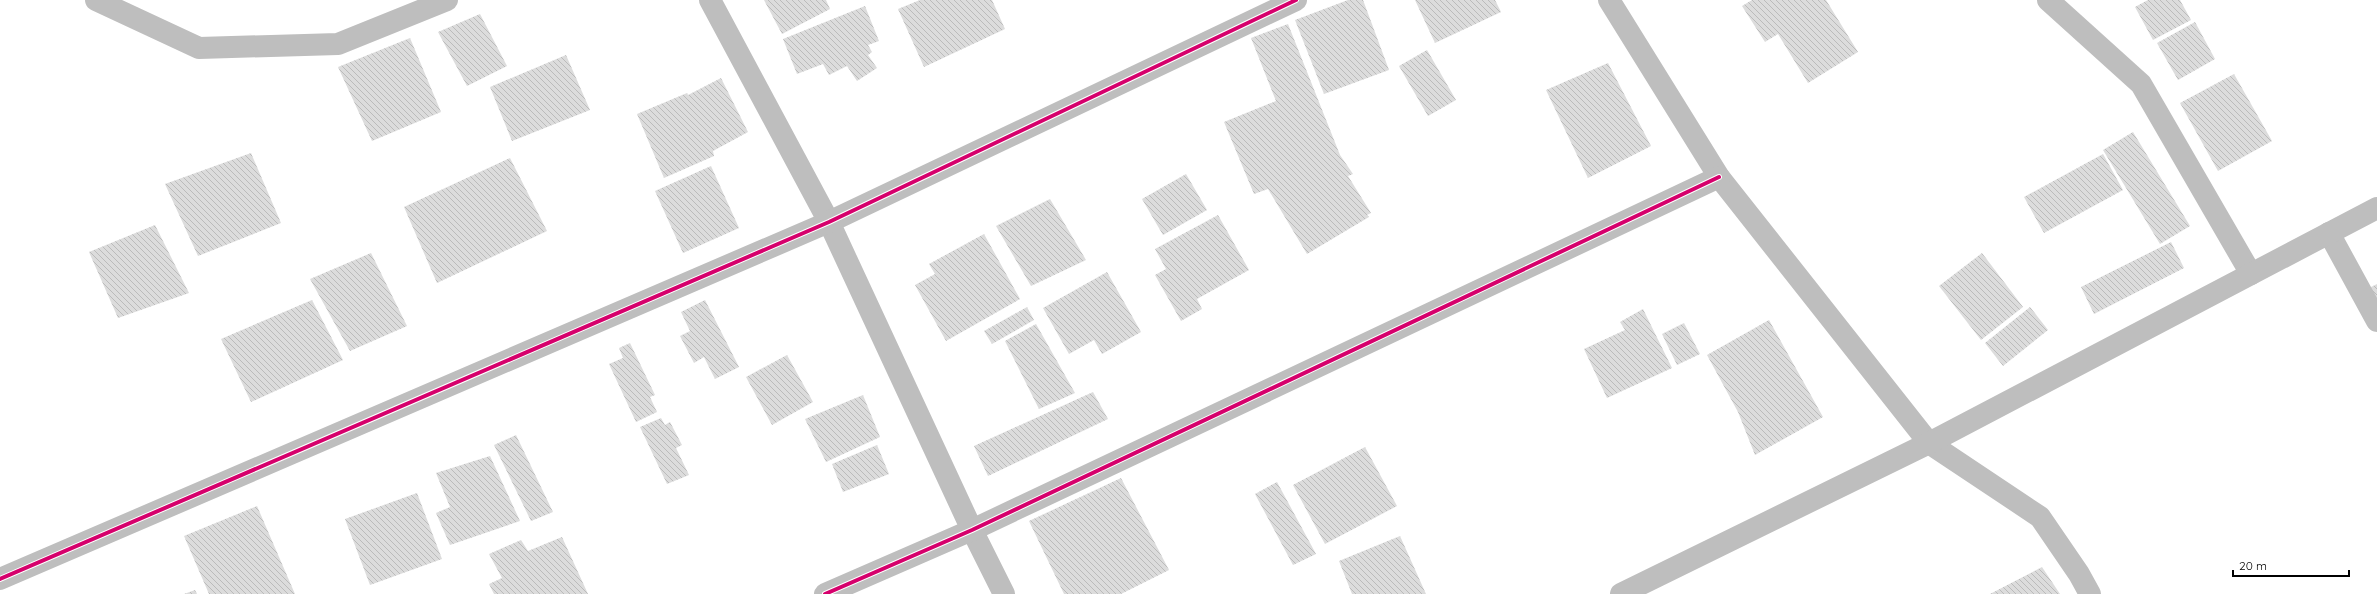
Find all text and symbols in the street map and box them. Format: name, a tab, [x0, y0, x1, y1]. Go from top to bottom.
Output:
scale bar	[2233, 552, 2349, 578]
text: 20 m	[2239, 558, 2267, 573]

